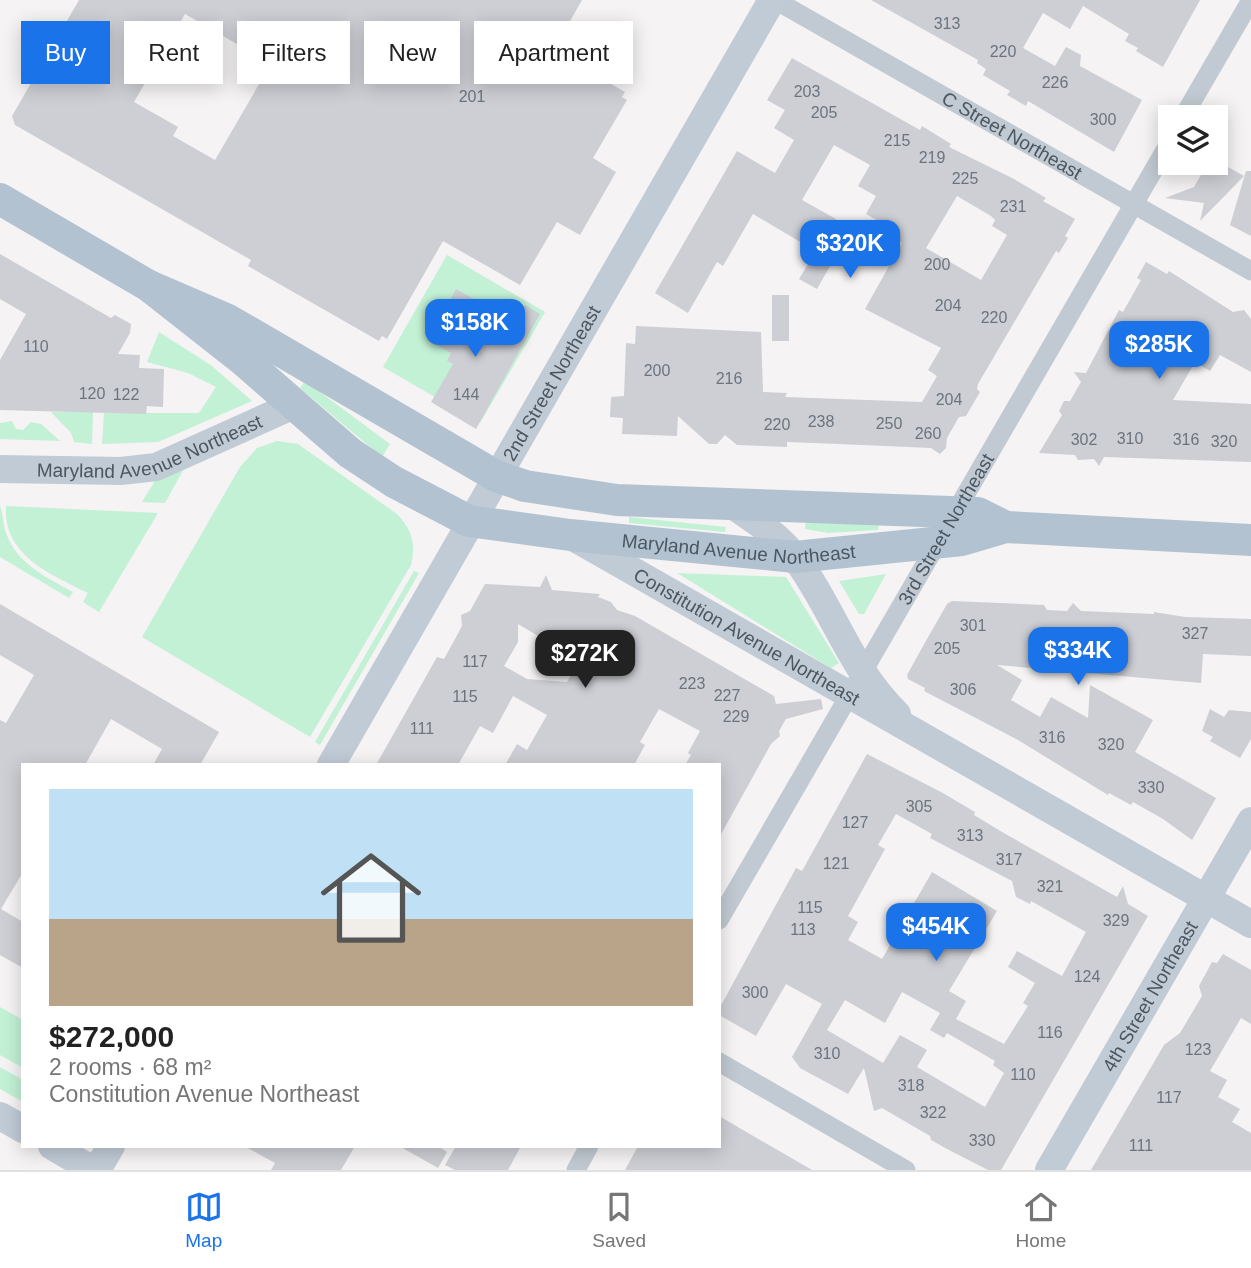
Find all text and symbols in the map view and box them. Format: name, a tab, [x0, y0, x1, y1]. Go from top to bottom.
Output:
house number: 313	[934, 15, 960, 32]
chip: Buy	[21, 21, 110, 84]
chip: Rent	[124, 21, 223, 84]
chip: Filters	[237, 21, 350, 84]
chip: New	[364, 21, 460, 84]
chip: Apartment	[474, 21, 633, 84]
house number: 220	[990, 43, 1016, 60]
house number: 226	[1042, 74, 1068, 91]
house number: 203	[794, 83, 820, 100]
street label: C Street Northeast	[939, 87, 1086, 184]
house number: 201	[459, 88, 485, 105]
house number: 205	[811, 104, 837, 121]
map controls	[1158, 105, 1228, 175]
button: layers	[1158, 105, 1228, 175]
house number: 300	[1090, 111, 1116, 128]
house number: 215	[884, 132, 910, 149]
house number: 219	[919, 149, 945, 166]
house number: 225	[952, 170, 978, 187]
house number: 231	[1000, 198, 1026, 215]
pin: $320K	[801, 220, 899, 280]
text: $320K	[816, 230, 884, 256]
house number: 200	[924, 256, 950, 273]
house number: 204	[935, 297, 961, 314]
pin: $158K	[426, 300, 524, 359]
street label: 2nd Street Northeast	[498, 301, 605, 464]
text: $158K	[441, 309, 509, 335]
house number: 220	[981, 309, 1007, 326]
pin: $285K	[1110, 322, 1208, 381]
text: $285K	[1125, 331, 1193, 357]
house number: 110	[23, 338, 49, 355]
house number: 200	[644, 362, 670, 379]
house number: 216	[716, 370, 742, 387]
house number: 120	[79, 385, 105, 402]
house number: 122	[113, 386, 139, 403]
house number: 144	[453, 386, 479, 403]
house number: 204	[936, 391, 962, 408]
street label: Maryland Avenue Northeast	[37, 410, 266, 482]
house number: 238	[808, 413, 834, 430]
house number: 250	[876, 415, 902, 432]
house number: 220	[764, 416, 790, 433]
house number: 260	[915, 425, 941, 442]
house number: 310	[1117, 430, 1143, 447]
house number: 302	[1071, 431, 1097, 448]
house number: 316	[1173, 431, 1199, 448]
house number: 320	[1211, 433, 1237, 450]
street label: 3rd Street Northeast	[894, 449, 998, 608]
street label: Maryland Avenue Northeast	[621, 530, 857, 568]
street label: Constitution Avenue Northeast	[630, 563, 864, 709]
house number: 301	[960, 617, 986, 634]
house number: 327	[1182, 625, 1208, 642]
pin: $334K	[1029, 628, 1127, 687]
pin: $272K	[536, 630, 634, 690]
text: $334K	[1044, 637, 1112, 663]
text: $272K	[551, 640, 619, 666]
house number: 205	[934, 640, 960, 657]
house number: 117	[462, 653, 488, 670]
house number: 223	[679, 675, 705, 692]
house number: 306	[950, 681, 976, 698]
house number: 227	[714, 687, 740, 704]
house number: 115	[452, 688, 478, 705]
house number: 229	[723, 708, 749, 725]
house number: 111	[410, 720, 434, 737]
house number: 316	[1039, 729, 1065, 746]
house number: 320	[1098, 736, 1124, 753]
house number: 330	[1138, 779, 1164, 796]
house number: 305	[906, 798, 932, 815]
house number: 127	[842, 814, 868, 831]
house number: 313	[957, 827, 983, 844]
icon: home	[308, 835, 434, 961]
house number: 317	[996, 851, 1022, 868]
house number: 121	[823, 855, 849, 872]
house number: 321	[1037, 878, 1063, 895]
house number: 115	[797, 899, 823, 916]
pin: $454K	[887, 904, 985, 963]
house number: 329	[1103, 912, 1129, 929]
text: $454K	[902, 913, 970, 939]
street label: 4th Street Northeast	[1098, 917, 1202, 1075]
house number: 113	[790, 921, 816, 938]
house number: 124	[1074, 968, 1100, 985]
house number: 300	[742, 984, 768, 1001]
text: $272,000	[49, 1020, 174, 1053]
house number: 116	[1037, 1024, 1063, 1041]
house number: 123	[1185, 1041, 1211, 1058]
house number: 310	[814, 1045, 840, 1062]
text: 2 rooms · 68 m²	[49, 1054, 211, 1080]
house number: 110	[1010, 1066, 1036, 1083]
house number: 318	[898, 1077, 924, 1094]
text: Constitution Avenue Northeast	[49, 1081, 359, 1107]
house number: 117	[1156, 1089, 1182, 1106]
house number: 322	[920, 1104, 946, 1121]
house number: 330	[969, 1132, 995, 1149]
house number: 111	[1129, 1137, 1153, 1154]
tab: Map	[185, 1188, 223, 1252]
tab: Saved	[592, 1188, 646, 1252]
tab: Home	[1016, 1188, 1066, 1252]

